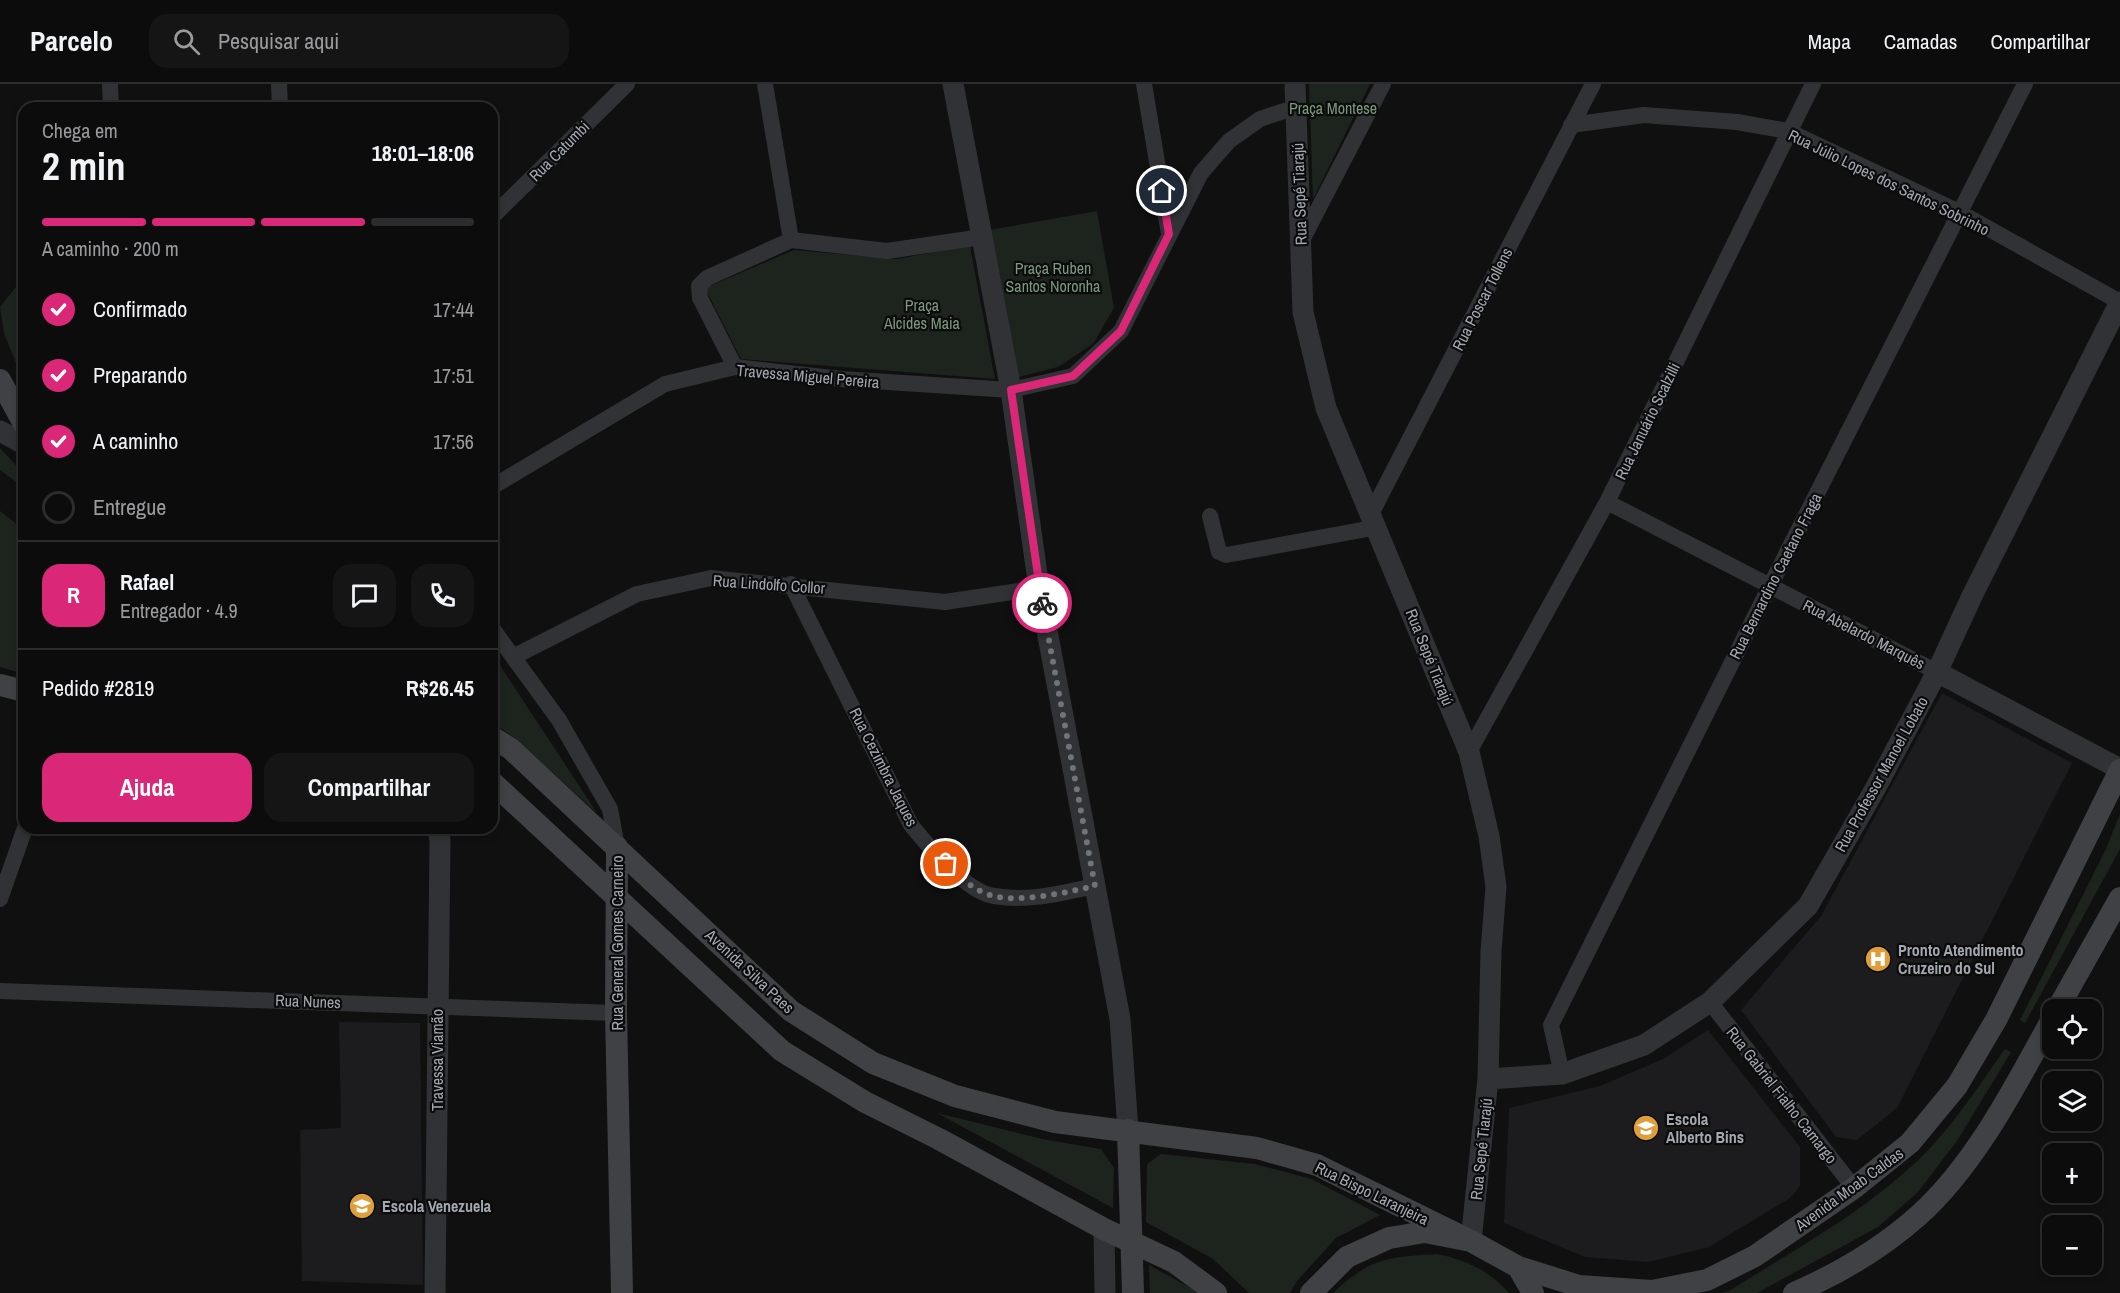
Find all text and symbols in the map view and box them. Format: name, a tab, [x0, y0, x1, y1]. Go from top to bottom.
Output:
search box	[149, 14, 569, 68]
text: Parcelo	[30, 22, 113, 60]
icon: search	[170, 25, 203, 58]
text: Pesquisar aqui	[218, 26, 339, 56]
text: Mapa	[1808, 27, 1851, 56]
text: Camadas	[1884, 27, 1957, 56]
text: Compartilhar	[1990, 27, 2090, 56]
park label: Praça Montese	[1289, 97, 1377, 119]
street label: Rua Catumbi	[524, 116, 594, 186]
text: Chega em	[42, 117, 118, 144]
street label: Rua Júlio Lopes dos Santos Sobrinho	[1785, 124, 1993, 240]
text: 18:01–18:06	[372, 138, 474, 168]
text: 2 min	[42, 140, 126, 192]
street label: Rua Sepé Tiarajú	[1286, 142, 1312, 246]
pin	[1136, 165, 1187, 216]
icon: home	[1145, 174, 1178, 207]
text: A caminho · 200 m	[42, 235, 179, 262]
street label: Rua Poscar Tollens	[1447, 244, 1517, 354]
park label: Praça Ruben Santos Noronha	[1006, 257, 1101, 297]
icon: check	[42, 293, 75, 326]
text: Confirmado	[93, 294, 187, 324]
park label: Praça Alcides Maia	[883, 294, 961, 334]
text: 17:44	[433, 296, 474, 323]
icon: check	[42, 359, 75, 392]
street label: Travessa Miguel Pereira	[736, 359, 881, 393]
street label: Rua Januário Scalzilli	[1609, 359, 1685, 483]
text: Preparando	[93, 360, 187, 390]
text: 17:51	[433, 362, 474, 389]
icon: check	[42, 425, 75, 458]
text: A caminho	[93, 426, 178, 456]
text: 17:56	[433, 428, 474, 455]
street label: Rua Bernardino Caetano Fraga	[1723, 489, 1827, 663]
text: Entregue	[93, 492, 166, 522]
button: chat	[333, 564, 396, 627]
button: phone	[411, 564, 474, 627]
text: Rafael	[120, 567, 174, 597]
street label: Rua Lindolfo Collor	[712, 569, 826, 599]
courier	[1012, 573, 1072, 633]
text: R	[67, 580, 80, 610]
icon: bike	[1026, 587, 1059, 620]
street label: Rua Abelardo Marquês	[1799, 594, 1929, 674]
text: Entregador · 4.9	[120, 597, 238, 624]
street label: Rua Sepé Tiarajú	[1401, 605, 1459, 709]
text: Pedido #2819	[42, 673, 154, 703]
text: R$26.45	[406, 673, 474, 703]
street label: Rua Professor Manoel Lobato	[1829, 692, 1933, 856]
street label: Rua Cezimbra Jaques	[845, 704, 923, 830]
button: Ajuda	[42, 753, 252, 822]
button: Compartilhar	[264, 753, 474, 822]
pin	[920, 838, 971, 889]
icon: bag	[929, 847, 962, 880]
street label: Rua General Gomes Carneiro	[606, 855, 628, 1031]
street label: Avenida Silva Paes	[700, 923, 799, 1018]
place label: Pronto Atendimento Cruzeiro do Sul	[1898, 939, 2024, 979]
hospital icon: Pronto Atendimento Cruzeiro do Sul	[1863, 944, 1893, 974]
street label: Rua Nunes	[275, 989, 341, 1013]
map controls	[2042, 999, 2102, 1275]
button: locate	[2042, 999, 2102, 1059]
street label: Travessa Viamão	[426, 1009, 448, 1111]
street label: Rua Gabriel Fialho Camargo	[1721, 1022, 1843, 1168]
button: layers	[2042, 1071, 2102, 1131]
street label: Rua Sepé Tiarajú	[1465, 1097, 1497, 1201]
place label: Escola Alberto Bins	[1666, 1108, 1744, 1148]
school or university icon: Escola Alberto Bins	[1631, 1113, 1661, 1143]
street label: Avenida Moab Caldas	[1790, 1142, 1908, 1236]
button: +	[2042, 1143, 2102, 1203]
street label: Rua Bispo Laranjeira	[1311, 1156, 1433, 1230]
school or university icon: Escola Venezuela	[347, 1191, 377, 1221]
place label: Escola Venezuela	[382, 1195, 492, 1217]
button: −	[2042, 1215, 2102, 1275]

